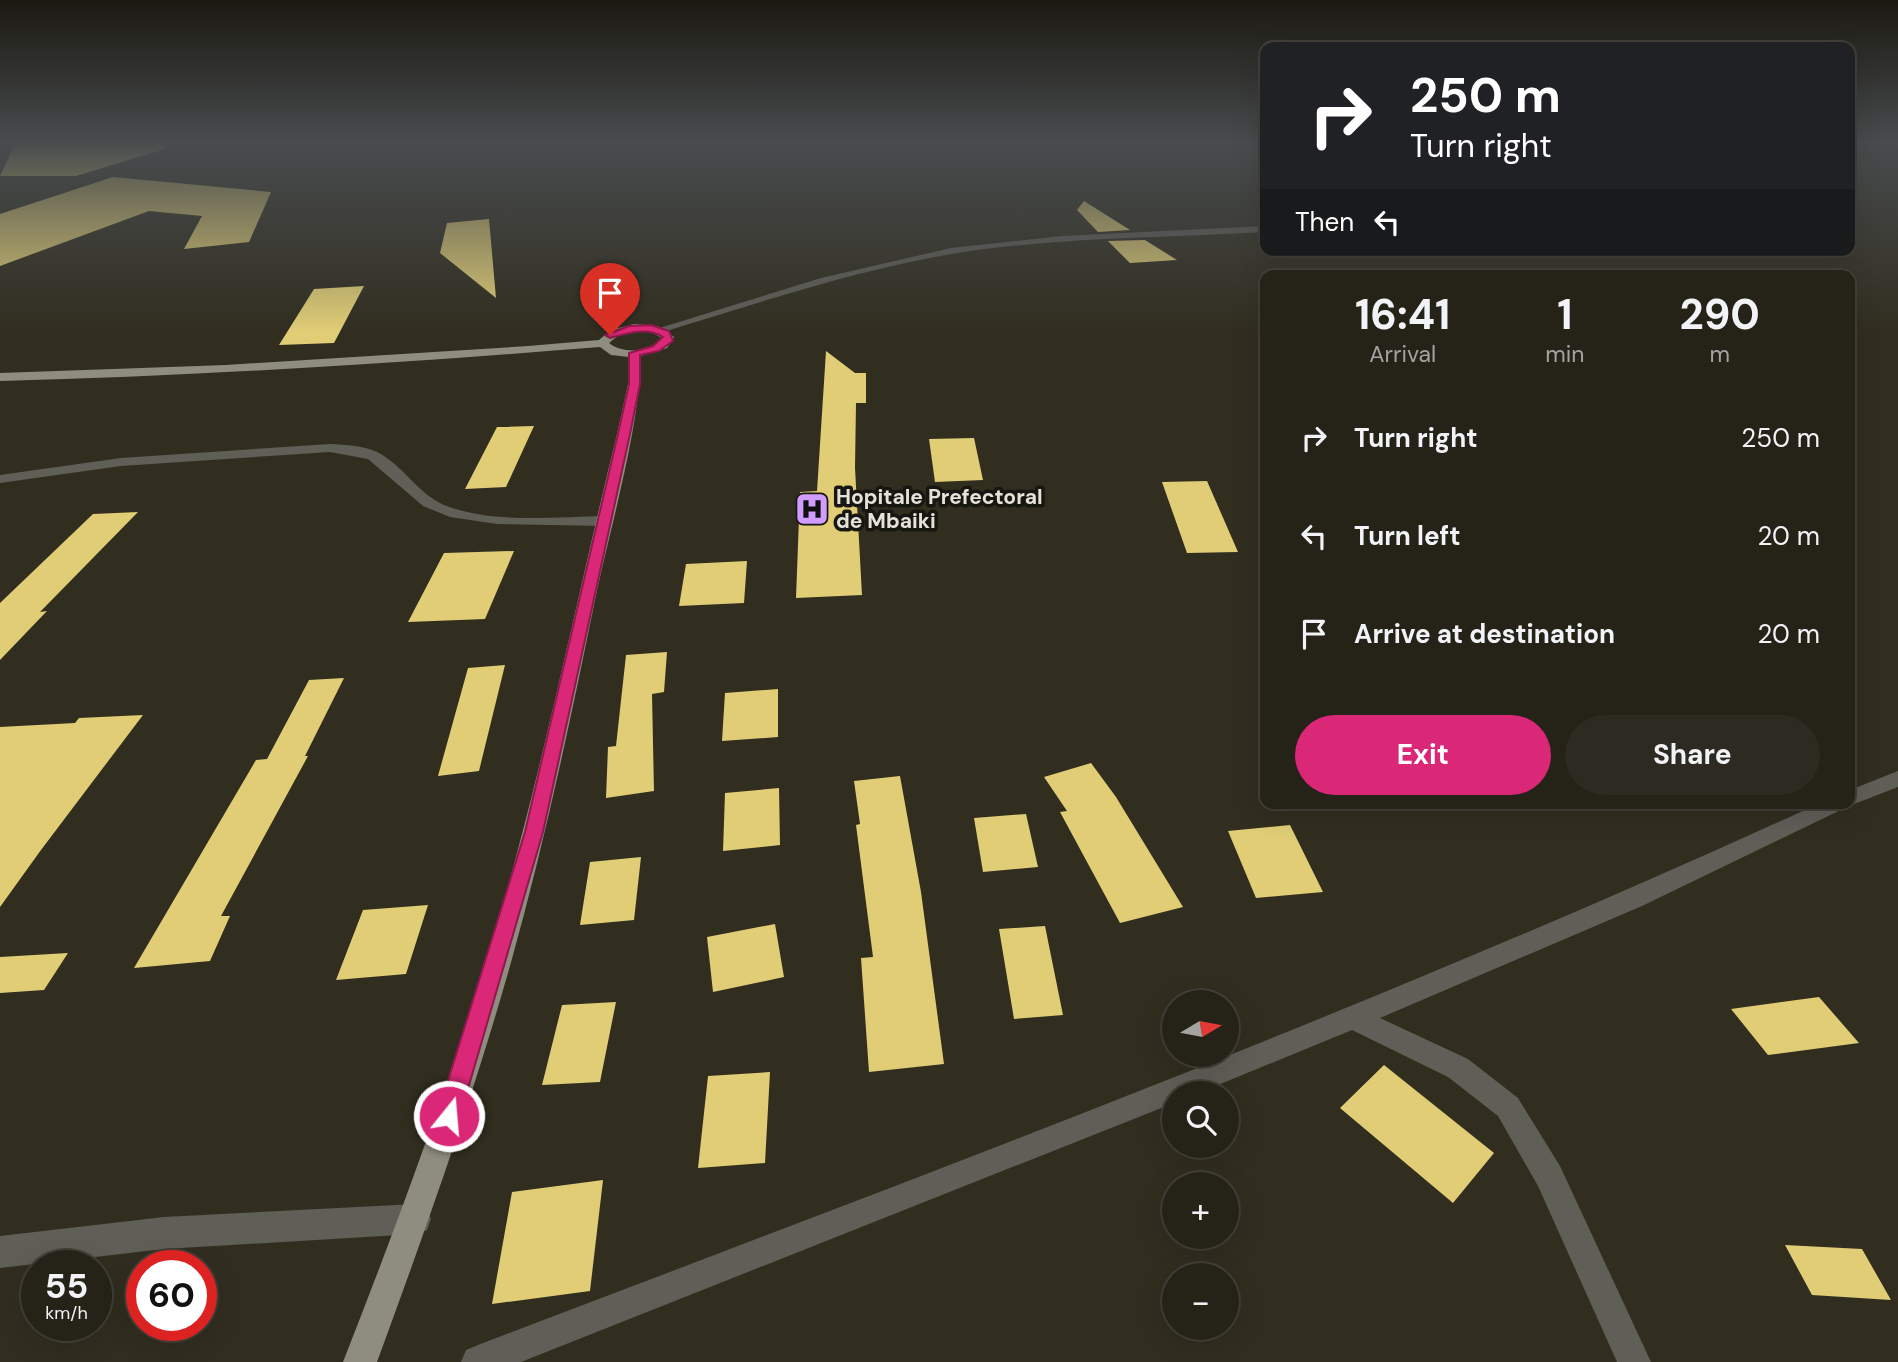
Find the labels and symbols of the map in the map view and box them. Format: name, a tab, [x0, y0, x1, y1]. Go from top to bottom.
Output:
pin	[580, 263, 640, 335]
place label: Hopitale Prefectoral de Mbaiki	[836, 483, 1043, 535]
hospital icon: Hopitale Prefectoral de Mbaiki	[793, 490, 831, 528]
north arrow	[1162, 990, 1239, 1068]
position arrow	[412, 1079, 486, 1153]
speed limit sign: 60	[126, 1250, 217, 1341]

